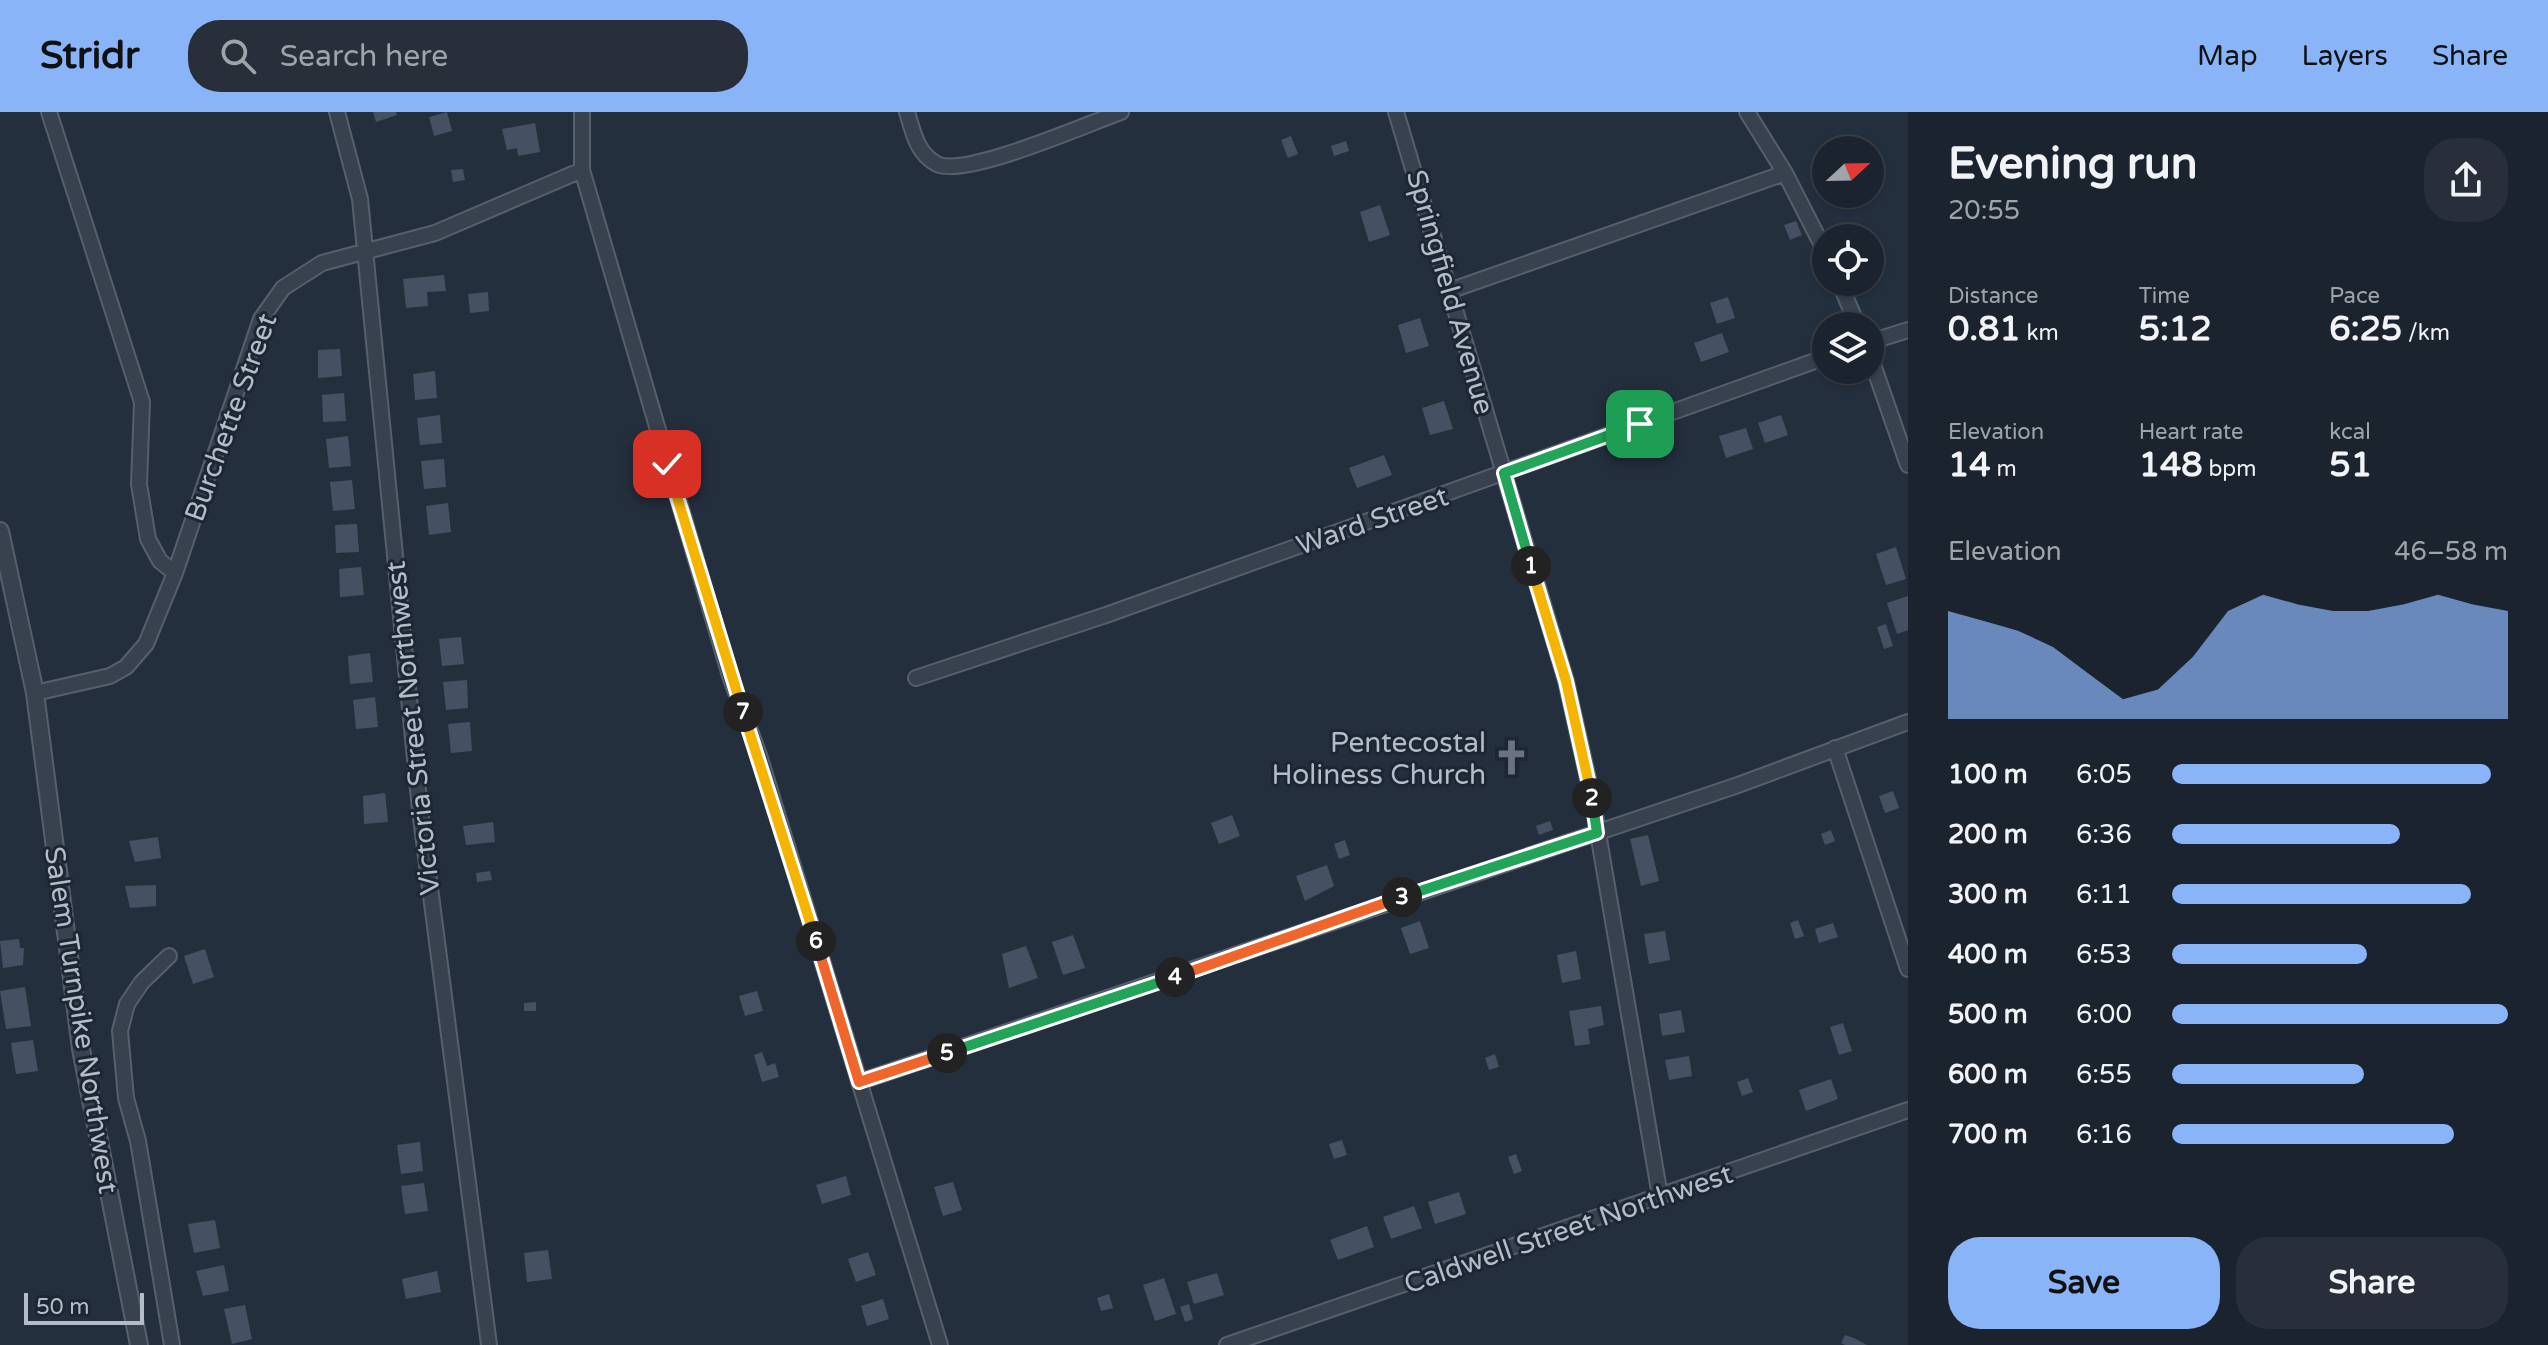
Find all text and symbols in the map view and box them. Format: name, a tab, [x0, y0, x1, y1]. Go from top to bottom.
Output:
search box	[188, 20, 748, 92]
text: Stridr	[40, 33, 140, 79]
icon: search	[216, 34, 260, 78]
text: Search here	[280, 38, 448, 75]
text: Map	[2197, 39, 2258, 73]
text: Layers	[2302, 39, 2388, 73]
text: Share	[2432, 39, 2508, 73]
north arrow	[1812, 136, 1884, 208]
map controls	[1812, 136, 1884, 384]
text: Evening run	[1948, 138, 2197, 191]
button: share	[2424, 138, 2508, 222]
street label: Springfield Avenue	[1399, 166, 1501, 419]
text: 20:55	[1948, 195, 2020, 226]
button: locate	[1812, 224, 1884, 296]
text: Distance	[1948, 283, 2039, 309]
text: Time	[2139, 283, 2190, 309]
text: Pace	[2329, 283, 2380, 309]
street label: Burchette Street	[178, 308, 284, 526]
text: 0.81	[1948, 309, 2021, 350]
text: 5:12	[2139, 309, 2212, 350]
text: 6:25	[2329, 309, 2402, 350]
button: layers	[1812, 312, 1884, 384]
text: km	[2021, 320, 2059, 346]
text: /km	[2402, 320, 2450, 346]
pin	[1606, 390, 1674, 458]
icon: arrive	[1618, 402, 1662, 446]
text: Elevation	[1948, 419, 2044, 445]
text: Heart rate	[2139, 419, 2244, 445]
text: kcal	[2329, 419, 2371, 445]
pin	[633, 430, 701, 498]
icon: check	[645, 442, 689, 486]
text: 14	[1948, 445, 1991, 486]
text: 148	[2139, 445, 2203, 486]
text: 51	[2329, 445, 2372, 486]
text: m	[1991, 456, 2017, 482]
text: bpm	[2203, 456, 2256, 482]
street label: Ward Street	[1292, 479, 1453, 563]
text: Elevation	[1948, 536, 2062, 567]
text: 46–58 m	[2394, 536, 2508, 567]
pin: 1	[1511, 546, 1551, 586]
text: 1	[1524, 553, 1538, 579]
street label: Victoria Street Northwest	[379, 559, 447, 897]
pin: 7	[723, 692, 763, 732]
text: 7	[736, 699, 750, 725]
place label: Pentecostal Holiness Church	[1271, 726, 1486, 792]
church icon: Pentecostal Holiness Church	[1493, 739, 1531, 777]
text: 100 m	[1948, 759, 2028, 790]
text: 6:05	[2076, 759, 2132, 790]
pin: 2	[1572, 778, 1612, 818]
text: 2	[1585, 785, 1599, 811]
text: 200 m	[1948, 819, 2028, 850]
text: 6:36	[2076, 819, 2132, 850]
street label: Salem Turnpike Northwest	[37, 844, 125, 1196]
pin: 3	[1382, 877, 1422, 917]
text: 300 m	[1948, 879, 2028, 910]
text: 6:11	[2076, 879, 2132, 910]
text: 3	[1395, 884, 1409, 910]
pin: 6	[796, 921, 836, 961]
text: 6	[809, 928, 823, 954]
text: 400 m	[1948, 939, 2028, 970]
text: 6:53	[2076, 939, 2132, 970]
pin: 4	[1155, 957, 1195, 997]
text: 4	[1168, 964, 1182, 990]
text: 500 m	[1948, 999, 2028, 1030]
text: 6:00	[2076, 999, 2132, 1030]
pin: 5	[927, 1033, 967, 1073]
text: 5	[940, 1040, 954, 1066]
text: 600 m	[1948, 1059, 2028, 1090]
text: 6:55	[2076, 1059, 2132, 1090]
text: 700 m	[1948, 1119, 2028, 1150]
text: 6:16	[2076, 1119, 2132, 1150]
street label: Caldwell Street Northwest	[1400, 1157, 1737, 1301]
button: Save	[1948, 1237, 2220, 1329]
button: Share	[2236, 1237, 2508, 1329]
scale bar	[24, 1289, 144, 1325]
text: 50 m	[36, 1294, 90, 1320]

